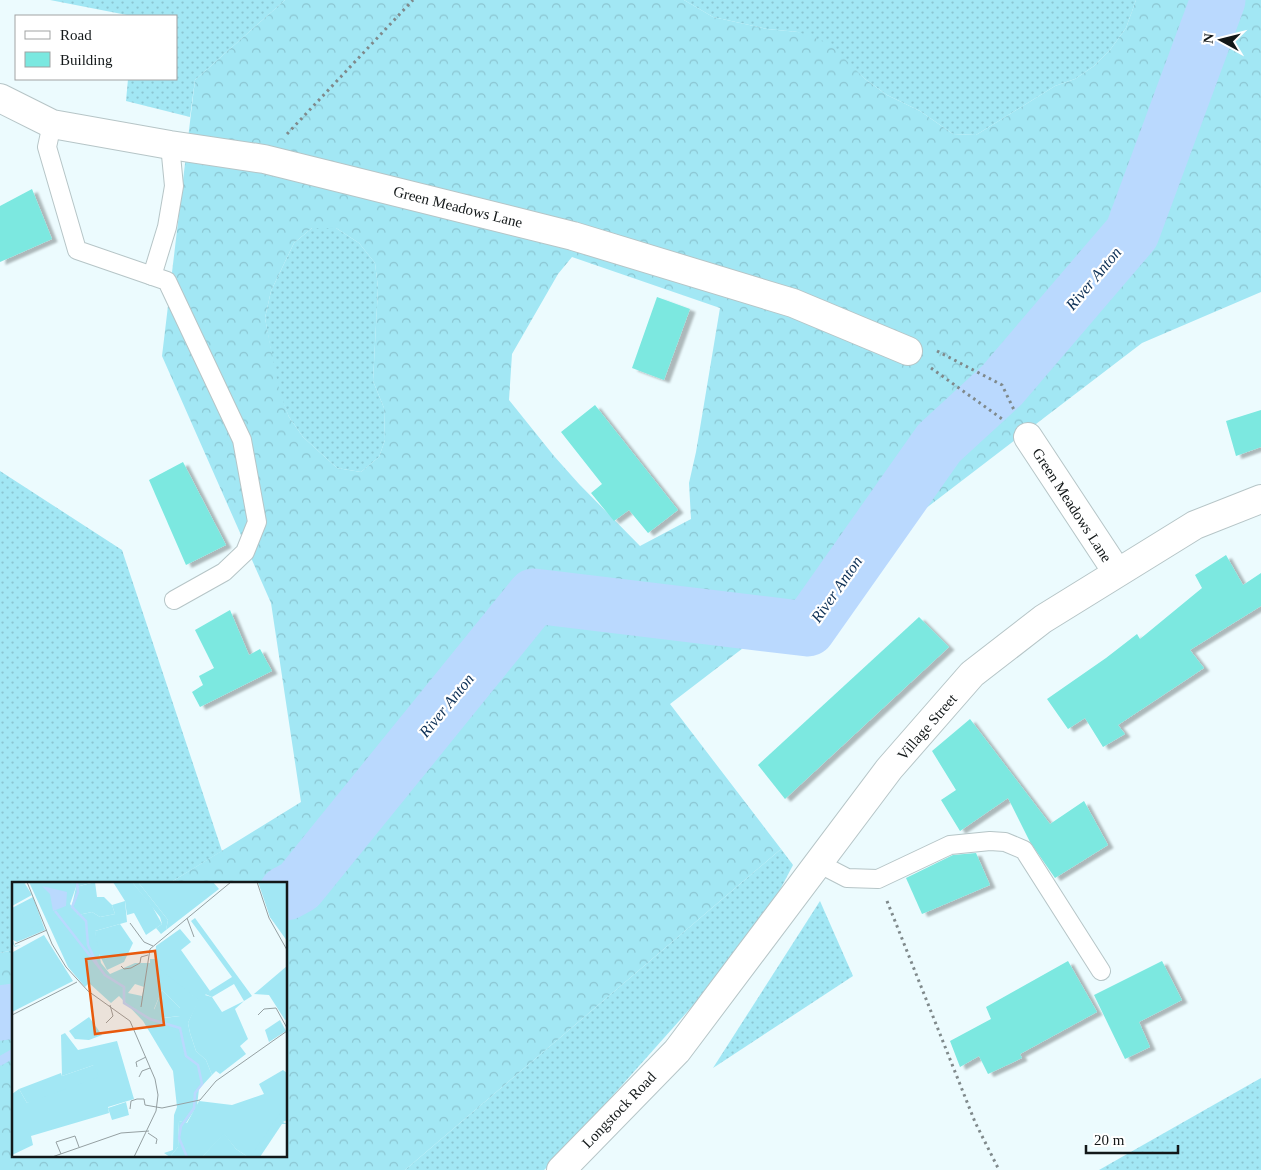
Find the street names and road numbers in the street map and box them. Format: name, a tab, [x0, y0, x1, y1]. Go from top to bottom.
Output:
street label: Green Meadows Lane	[392, 183, 525, 231]
street label: Green Meadows Lane	[1029, 445, 1115, 565]
street label: Village Street	[894, 690, 960, 763]
street label: Longstock Road	[579, 1069, 659, 1151]

